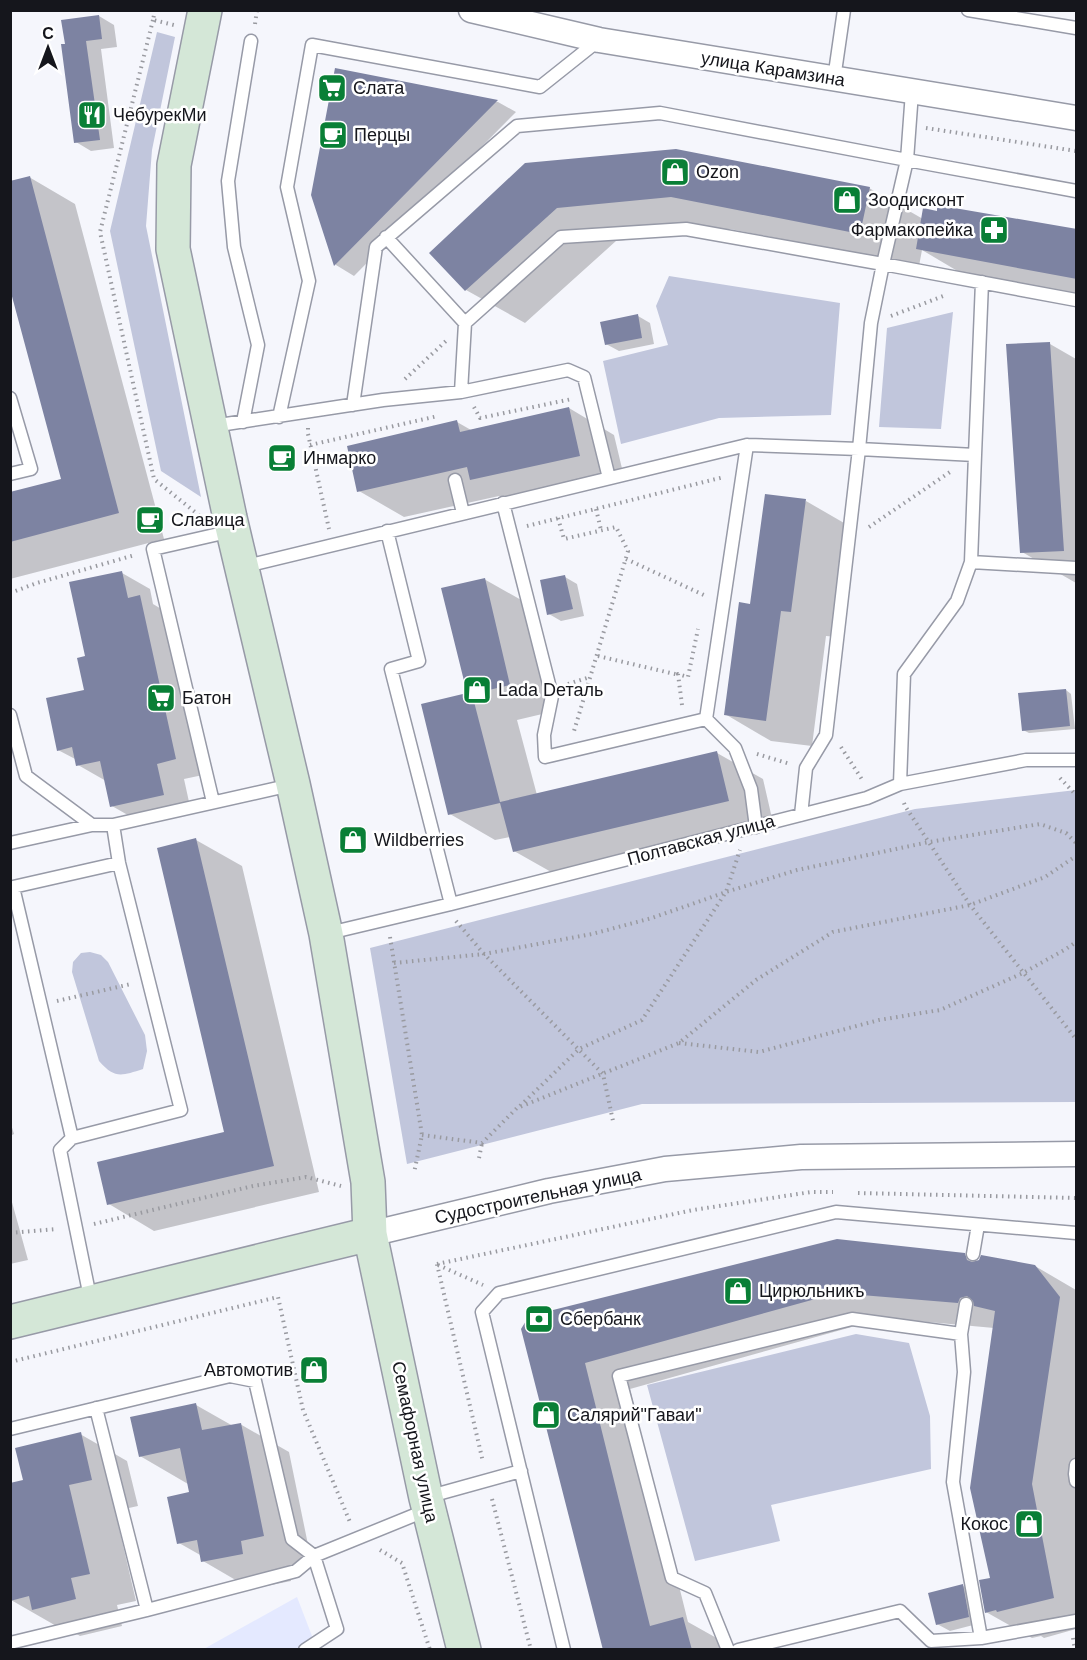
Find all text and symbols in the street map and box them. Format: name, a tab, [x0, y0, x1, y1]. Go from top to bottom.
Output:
north arrow	[18, 18, 78, 78]
text: С	[42, 25, 54, 42]
street label: улица Карамзина	[700, 48, 847, 90]
supermarket icon: Слата	[316, 72, 348, 104]
place label: Слата	[353, 78, 405, 98]
restaurant icon: ЧебурекМи	[76, 99, 108, 131]
place label: ЧебурекМи	[113, 105, 206, 125]
cafe icon: Перцы	[317, 119, 349, 151]
place label: Перцы	[354, 125, 410, 145]
shop icon: Ozon	[659, 156, 691, 188]
place label: Ozon	[696, 162, 739, 182]
shop icon: Зоодисконт	[831, 184, 863, 216]
place label: Зоодисконт	[868, 190, 964, 210]
pharmacy icon: Фармакопейка	[978, 214, 1010, 246]
place label: Фармакопейка	[851, 220, 974, 240]
cafe icon: Инмарко	[266, 442, 298, 474]
place label: Инмарко	[303, 448, 376, 468]
cafe icon: Славица	[134, 504, 166, 536]
place label: Славица	[171, 510, 245, 530]
shop icon: Lada Dеталь	[461, 674, 493, 706]
place label: Lada Dеталь	[498, 680, 603, 700]
supermarket icon: Батон	[145, 682, 177, 714]
place label: Батон	[182, 688, 231, 708]
street label: Полтавская улица	[625, 810, 778, 869]
shop icon: Wildberries	[337, 824, 369, 856]
place label: Wildberries	[374, 830, 464, 850]
street label: Судостроительная улица	[433, 1164, 644, 1228]
shop icon: Цирюльникъ	[722, 1275, 754, 1307]
place label: Цирюльникъ	[759, 1281, 865, 1301]
bank icon: Сбербанк	[523, 1303, 555, 1335]
place label: Сбербанк	[560, 1309, 641, 1329]
shop icon: Автомотив	[298, 1354, 330, 1386]
place label: Автомотив	[204, 1360, 293, 1380]
street label: Семафорная улица	[388, 1360, 442, 1525]
shop icon: Салярий"Гаваи"	[530, 1399, 562, 1431]
place label: Салярий"Гаваи"	[567, 1405, 702, 1425]
shop icon: Кокос	[1013, 1508, 1045, 1540]
place label: Кокос	[960, 1514, 1008, 1534]

